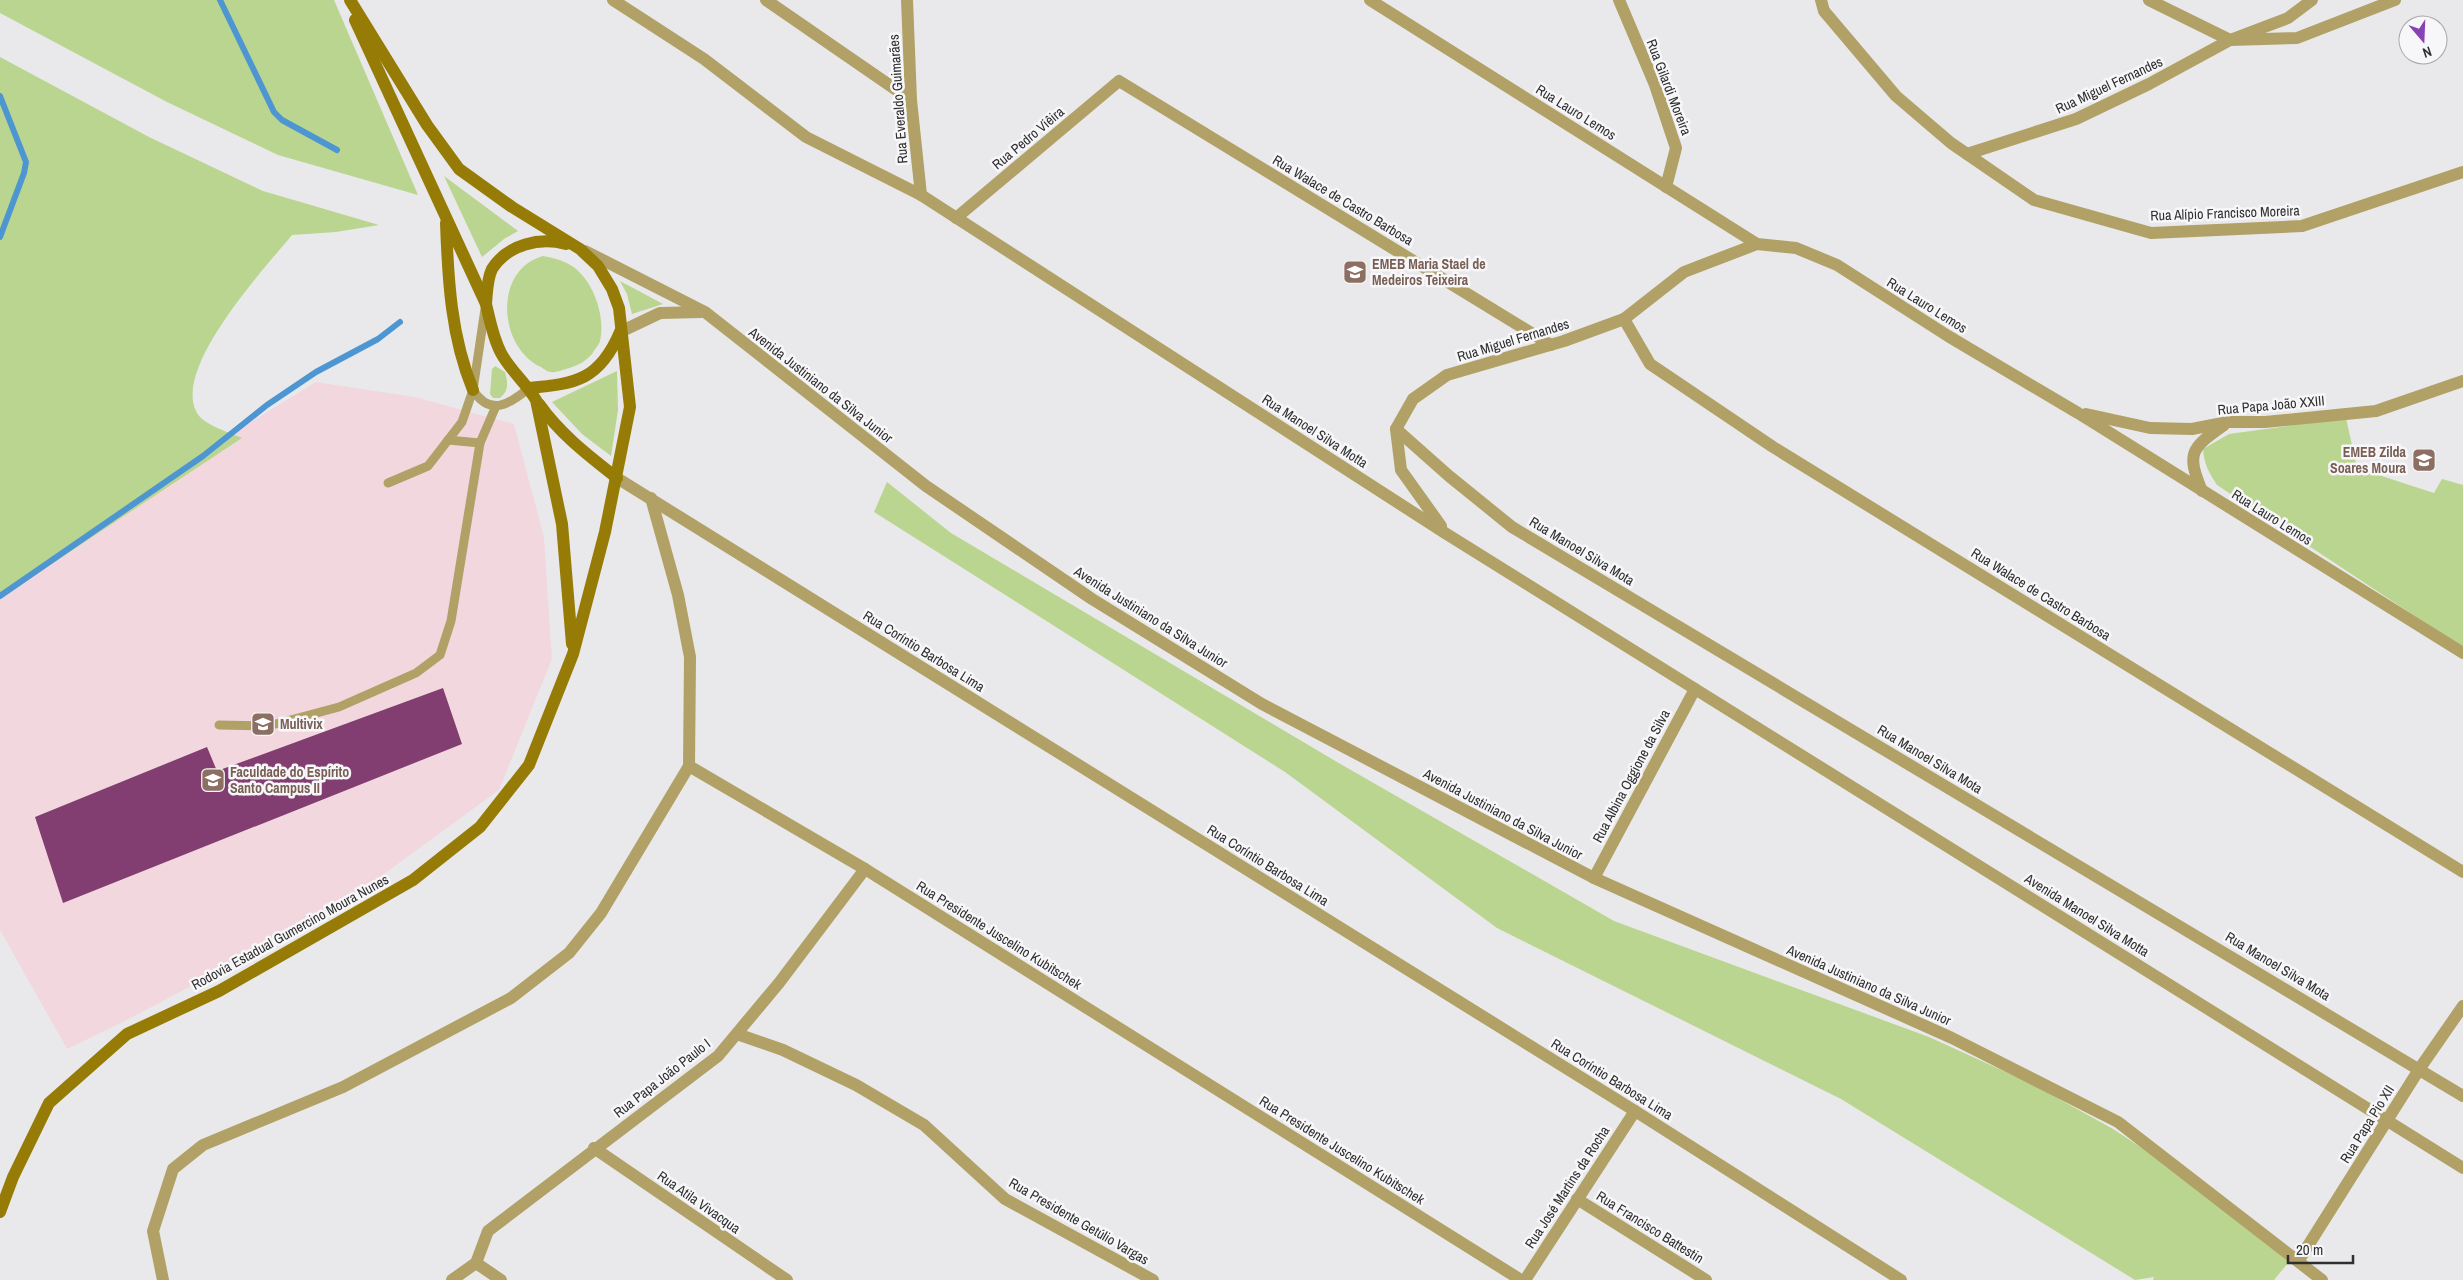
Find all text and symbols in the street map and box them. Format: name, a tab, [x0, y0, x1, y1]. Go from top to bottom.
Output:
north arrow	[2398, 15, 2448, 65]
street label: Rua Everaldo Guimarães	[884, 34, 911, 164]
street label: Rua Gilardi Moreira	[1642, 36, 1696, 138]
text: N	[2420, 42, 2434, 62]
street label: Rua Miguel Fernandes	[2053, 52, 2166, 118]
street label: Rua Lauro Lemos	[1533, 80, 1620, 144]
street label: Rua Pedro Viêira	[988, 102, 1068, 173]
street label: Rua Walace de Castro Barbosa	[1269, 151, 1417, 249]
street label: Rua Alípio Francisco Moreira	[2150, 201, 2301, 225]
place label: EMEB Maria Stael de Medeiros Teixeira	[1372, 255, 1486, 289]
school or university icon: EMEB Maria Stael de Medeiros Teixeira	[1342, 259, 1368, 285]
street label: Rua Lauro Lemos	[1884, 273, 1971, 337]
street label: Rua Miguel Fernandes	[1455, 314, 1571, 366]
street label: Avenida Justiniano da Silva Junior	[745, 323, 897, 447]
street label: Rua Manoel Silva Motta	[1259, 390, 1372, 472]
street label: Rua Papa João XXIII	[2217, 391, 2325, 419]
place label: EMEB Zilda Soares Moura	[2330, 443, 2407, 477]
school or university icon: EMEB Zilda Soares Moura	[2411, 447, 2437, 473]
street label: Rua Lauro Lemos	[2229, 485, 2316, 549]
street label: Rua Manoel Silva Mota	[1526, 513, 1638, 590]
street label: Rua Walace de Castro Barbosa	[1968, 544, 2115, 645]
street label: Avenida Justiniano da Silva Junior	[1070, 562, 1231, 672]
street label: Rua Coríntio Barbosa Lima	[860, 606, 989, 696]
street label: Rua Albina Oggione da Silva	[1588, 706, 1674, 846]
school or university icon: Multivix	[250, 711, 276, 737]
place label: Multivix	[280, 715, 323, 733]
street label: Rua Manoel Silva Mota	[1874, 721, 1986, 798]
place label: Faculdade do Espírito Santo Campus II	[230, 763, 349, 797]
street label: Avenida Justiniano da Silva Junior	[1419, 764, 1586, 864]
school or university icon: Faculdade do Espírito Santo Campus II	[200, 767, 226, 793]
street label: Rua Coríntio Barbosa Lima	[1204, 820, 1333, 910]
street label: Avenida Manoel Silva Motta	[2021, 869, 2153, 961]
street label: Rodovia Estadual Gumercino Moura Nunes	[188, 870, 392, 994]
street label: Rua Presidente Juscelino Kubitschek	[913, 877, 1085, 993]
street label: Rua Manoel Silva Mota	[2222, 928, 2334, 1005]
street label: Avenida Justiniano da Silva Junior	[1783, 940, 1954, 1029]
street label: Rua Coríntio Barbosa Lima	[1548, 1034, 1677, 1124]
street label: Rua Papa João Paulo I	[610, 1035, 714, 1121]
street label: Rua Papa Pio XII	[2336, 1082, 2398, 1166]
street label: Rua Presidente Juscelino Kubitschek	[1256, 1092, 1428, 1208]
street label: Rua José Martins da Rocha	[1521, 1122, 1614, 1252]
street label: Rua Atila Vivacqua	[654, 1167, 745, 1238]
street label: Rua Presidente Getúlio Vargas	[1006, 1174, 1152, 1269]
street label: Rua Francisco Battestin	[1593, 1187, 1707, 1267]
scale bar	[2288, 1232, 2353, 1264]
text: 20 m	[2296, 1239, 2323, 1260]

